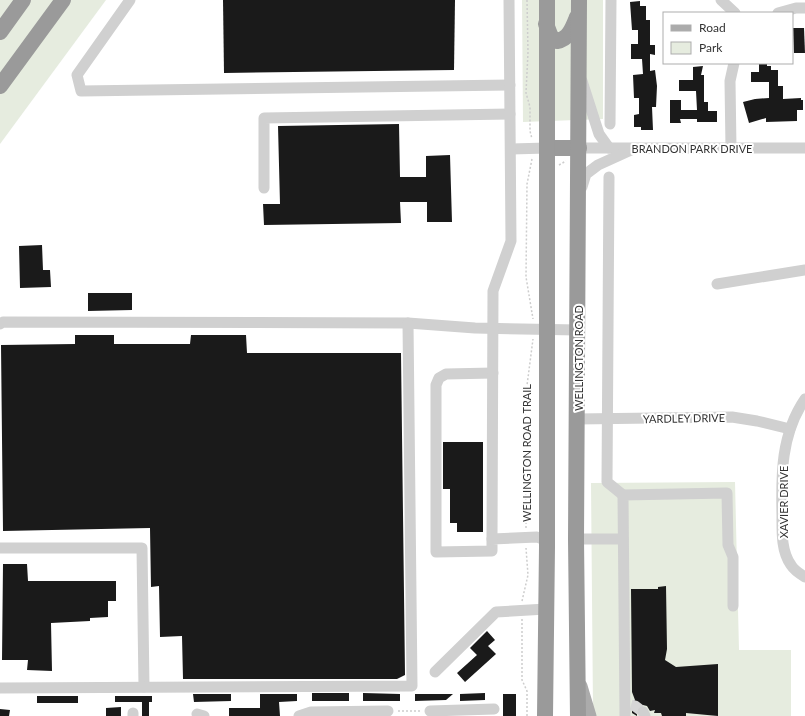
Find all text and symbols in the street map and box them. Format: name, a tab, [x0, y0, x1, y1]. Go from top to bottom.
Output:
legend	[663, 12, 793, 64]
text: Road	[699, 20, 726, 35]
text: Park	[699, 40, 723, 55]
street label: BRANDON PARK DRIVE	[632, 142, 752, 155]
street label: WELLINGTON ROAD	[572, 305, 585, 411]
street label: WELLINGTON ROAD TRAIL	[520, 384, 533, 522]
street label: YARDLEY DRIVE	[643, 411, 725, 425]
street label: XAVIER DRIVE	[777, 466, 790, 538]

